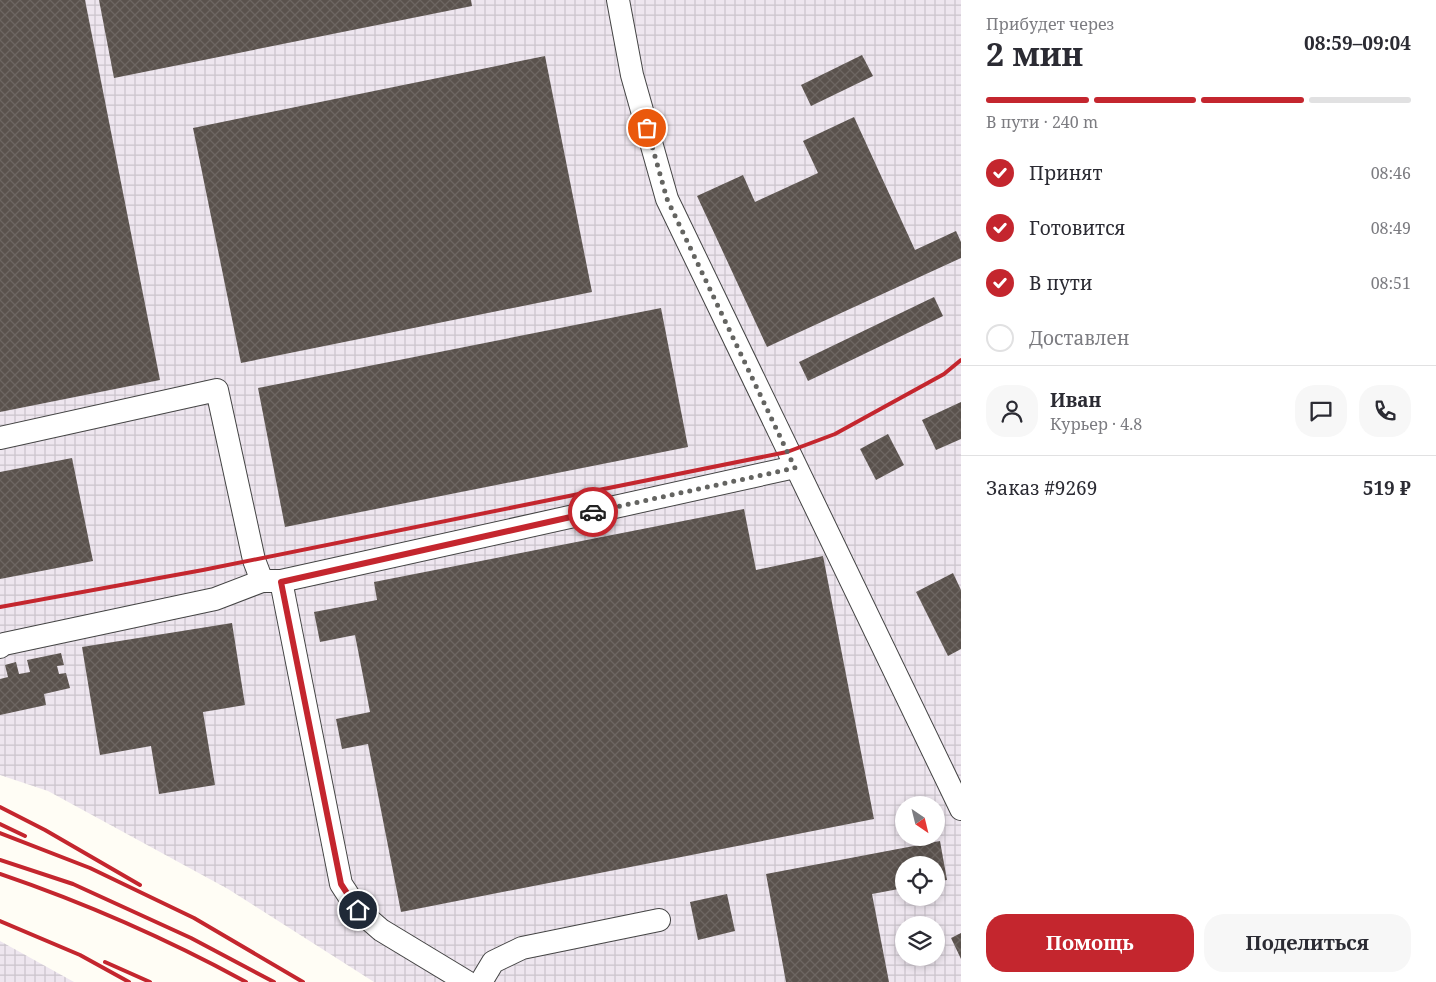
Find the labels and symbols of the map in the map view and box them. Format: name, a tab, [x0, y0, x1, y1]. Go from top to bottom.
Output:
pin	[626, 107, 668, 149]
courier	[568, 487, 618, 537]
north arrow	[895, 796, 945, 846]
pin	[337, 889, 379, 931]

